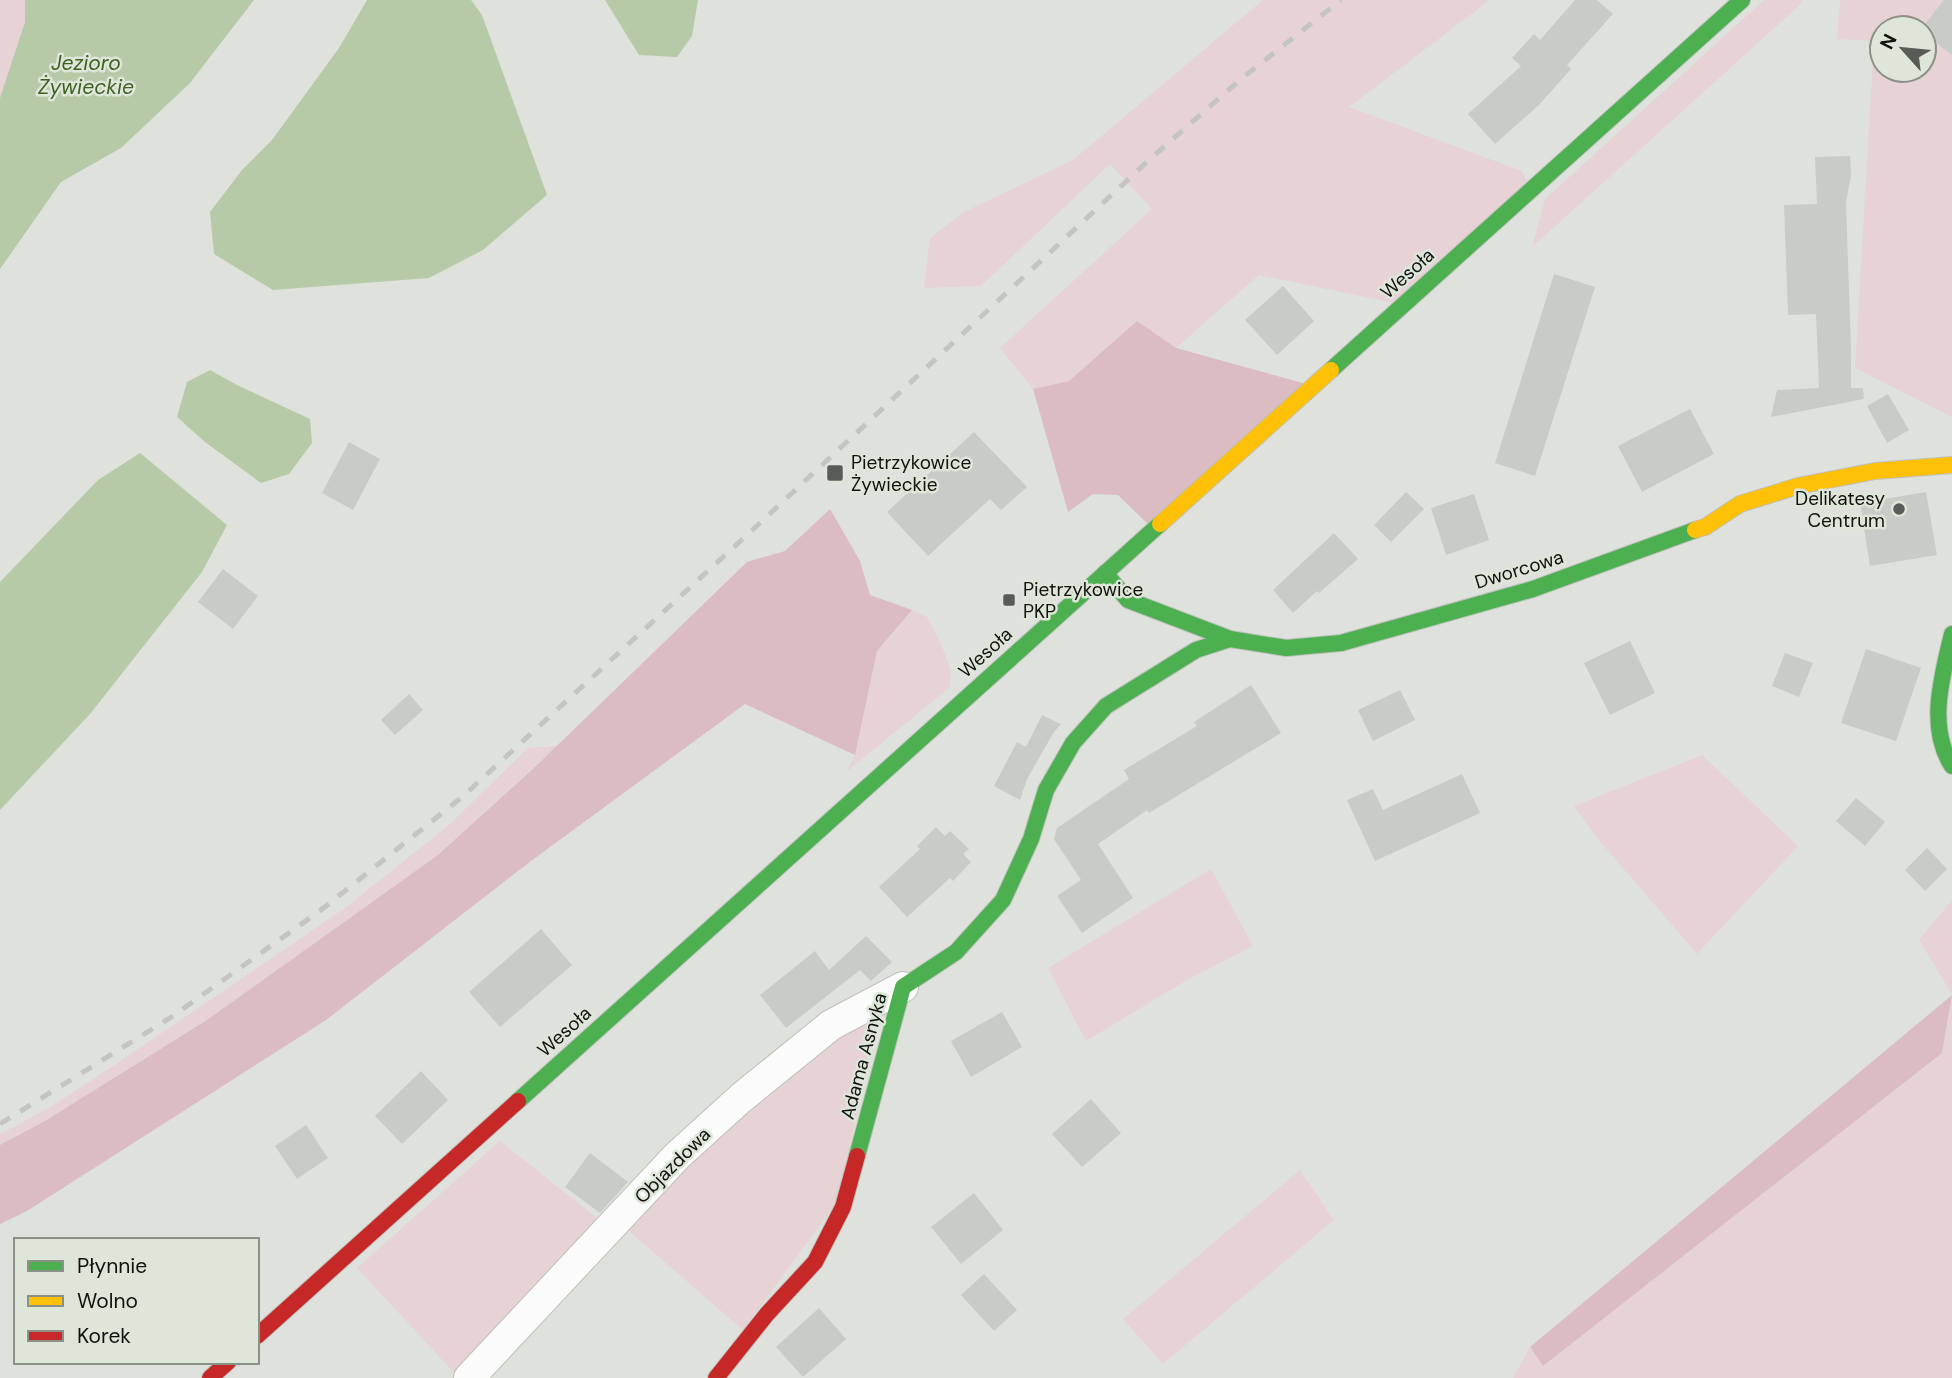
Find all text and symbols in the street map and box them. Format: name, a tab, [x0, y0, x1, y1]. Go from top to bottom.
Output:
north arrow	[1868, 14, 1938, 84]
text: N	[1874, 30, 1903, 53]
water label: Jezioro Żywieckie	[38, 49, 134, 101]
street label: Wesoła	[1375, 243, 1440, 304]
place label: Pietrzykowice Żywieckie	[851, 450, 971, 497]
marker: Pietrzykowice Żywieckie	[825, 463, 845, 483]
place label: Delikatesy Centrum	[1795, 486, 1885, 533]
marker: Delikatesy Centrum	[1891, 501, 1907, 517]
street label: Dworcowa	[1472, 544, 1567, 595]
place label: Pietrzykowice PKP	[1023, 577, 1143, 624]
marker: Pietrzykowice PKP	[1001, 592, 1017, 608]
street label: Wesoła	[953, 622, 1018, 683]
street label: Adama Asnyka	[835, 990, 892, 1122]
street label: Wesoła	[532, 1001, 597, 1062]
street label: Objazdowa	[629, 1122, 716, 1209]
legend	[14, 1238, 259, 1364]
text: Płynnie	[77, 1252, 147, 1280]
text: Wolno	[77, 1287, 138, 1315]
text: Korek	[77, 1322, 131, 1350]

